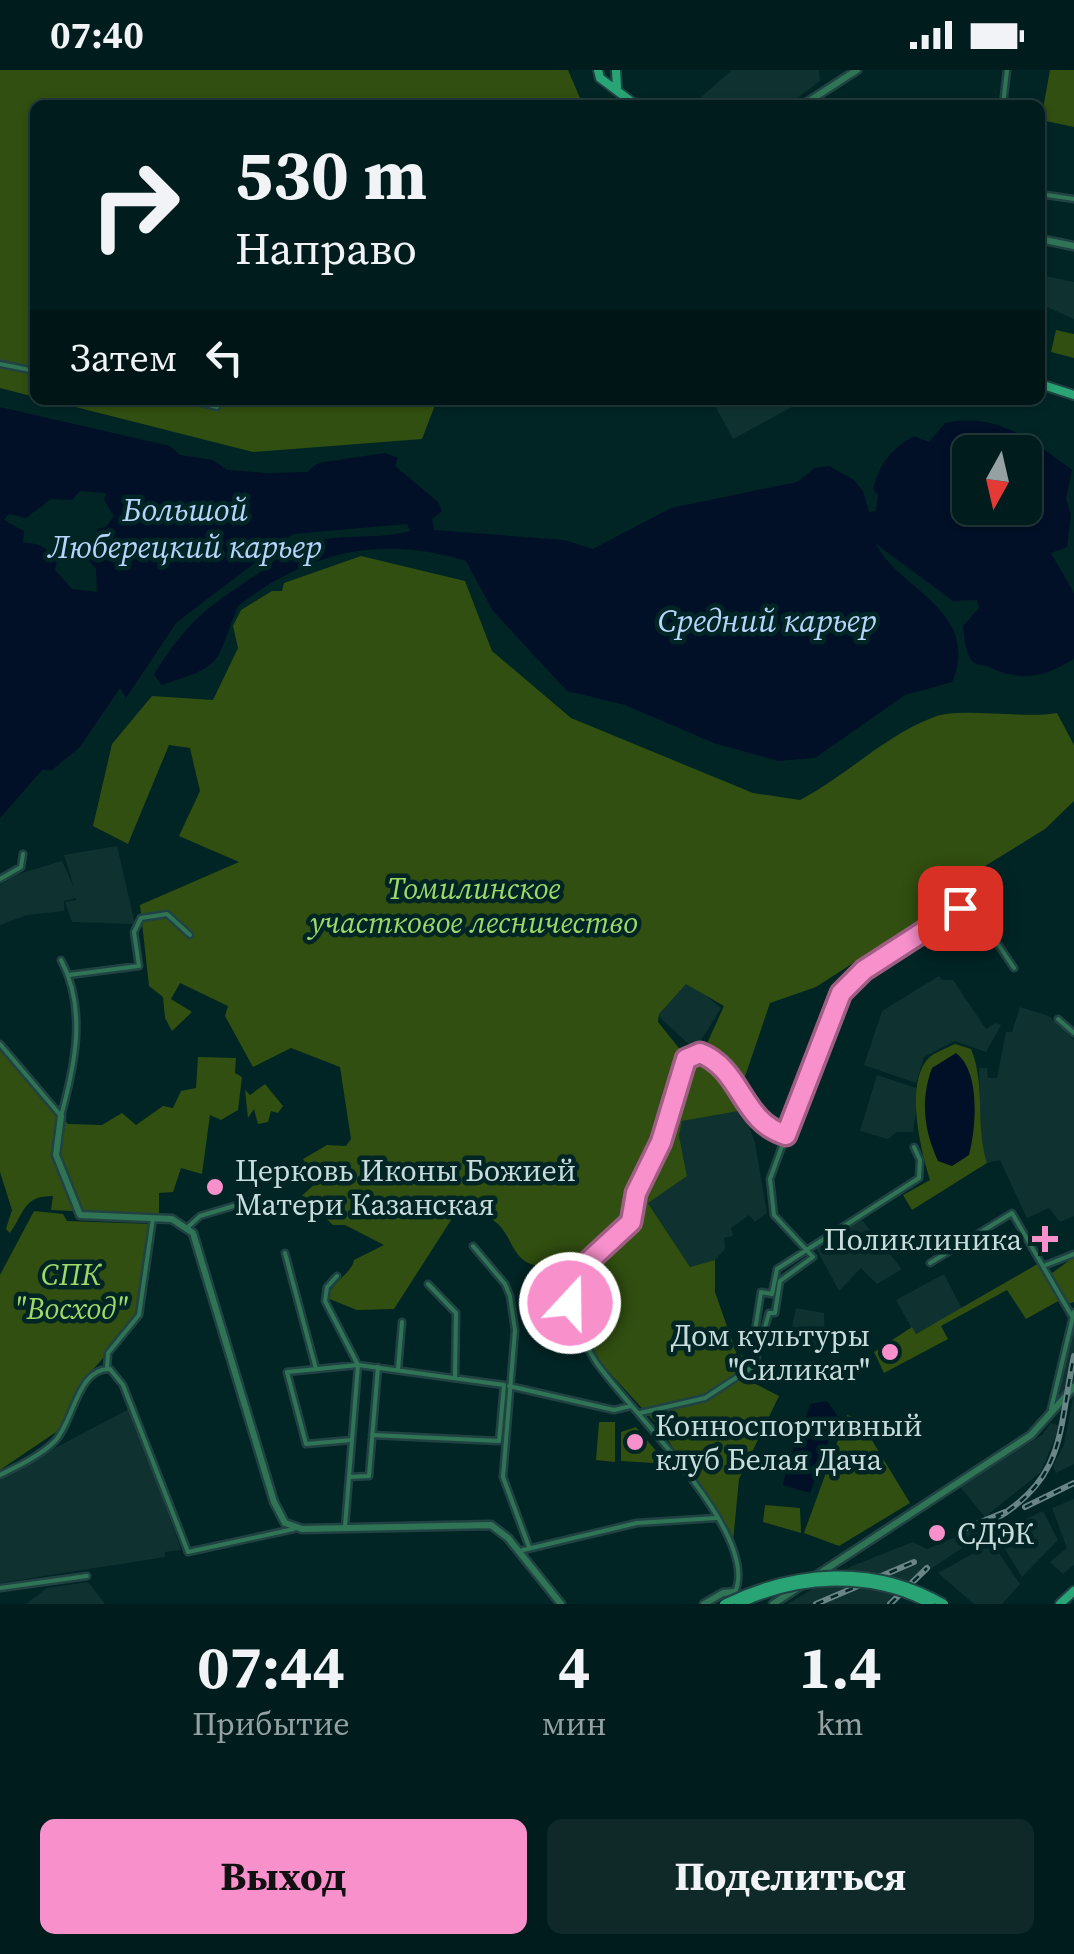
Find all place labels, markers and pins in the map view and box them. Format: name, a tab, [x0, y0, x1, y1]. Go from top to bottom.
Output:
pin	[918, 866, 1003, 951]
place label: Церковь Иконы Божией Матери Казанская	[235, 1150, 576, 1225]
marker: Церковь Иконы Божией Матери Казанская	[204, 1176, 226, 1198]
place label: Поликлиника	[824, 1219, 1023, 1260]
marker: Поликлиника	[1032, 1226, 1058, 1252]
place label: Дом культуры "Силикат"	[671, 1315, 870, 1390]
marker: Дом культуры "Силикат"	[879, 1341, 901, 1363]
place label: Конноспортивный клуб Белая Дача	[655, 1405, 923, 1480]
marker: Конноспортивный клуб Белая Дача	[624, 1431, 646, 1453]
place label: СДЭК	[957, 1513, 1034, 1554]
marker: СДЭК	[926, 1522, 948, 1544]

